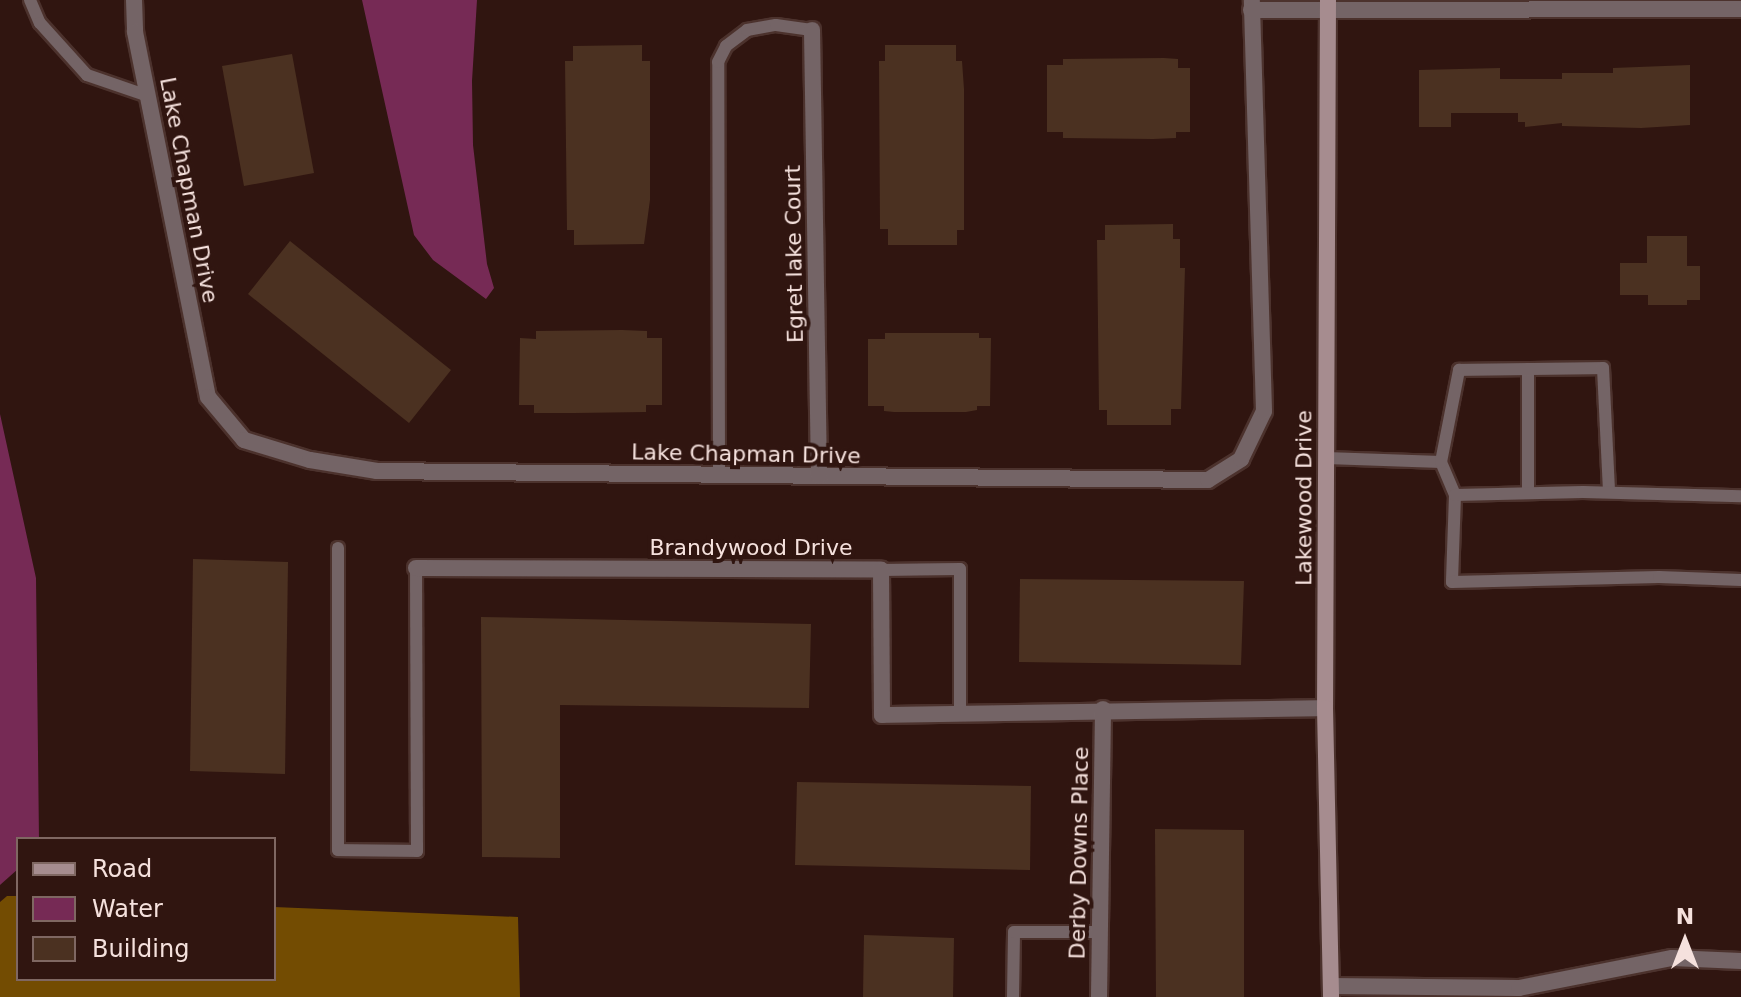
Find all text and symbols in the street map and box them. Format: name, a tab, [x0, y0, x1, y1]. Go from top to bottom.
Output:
street label: Lake Chapman Drive	[154, 75, 224, 305]
street label: Egret lake Court	[779, 165, 809, 343]
street label: Lakewood Drive	[1291, 410, 1317, 586]
street label: Lake Chapman Drive	[631, 439, 861, 469]
street label: Brandywood Drive	[649, 535, 853, 561]
street label: Derby Downs Place	[1064, 746, 1094, 960]
legend	[16, 837, 276, 981]
text: Road	[92, 855, 152, 883]
text: Water	[92, 895, 163, 923]
north arrow	[1645, 901, 1725, 981]
text: N	[1676, 904, 1694, 929]
text: Building	[92, 935, 189, 963]

